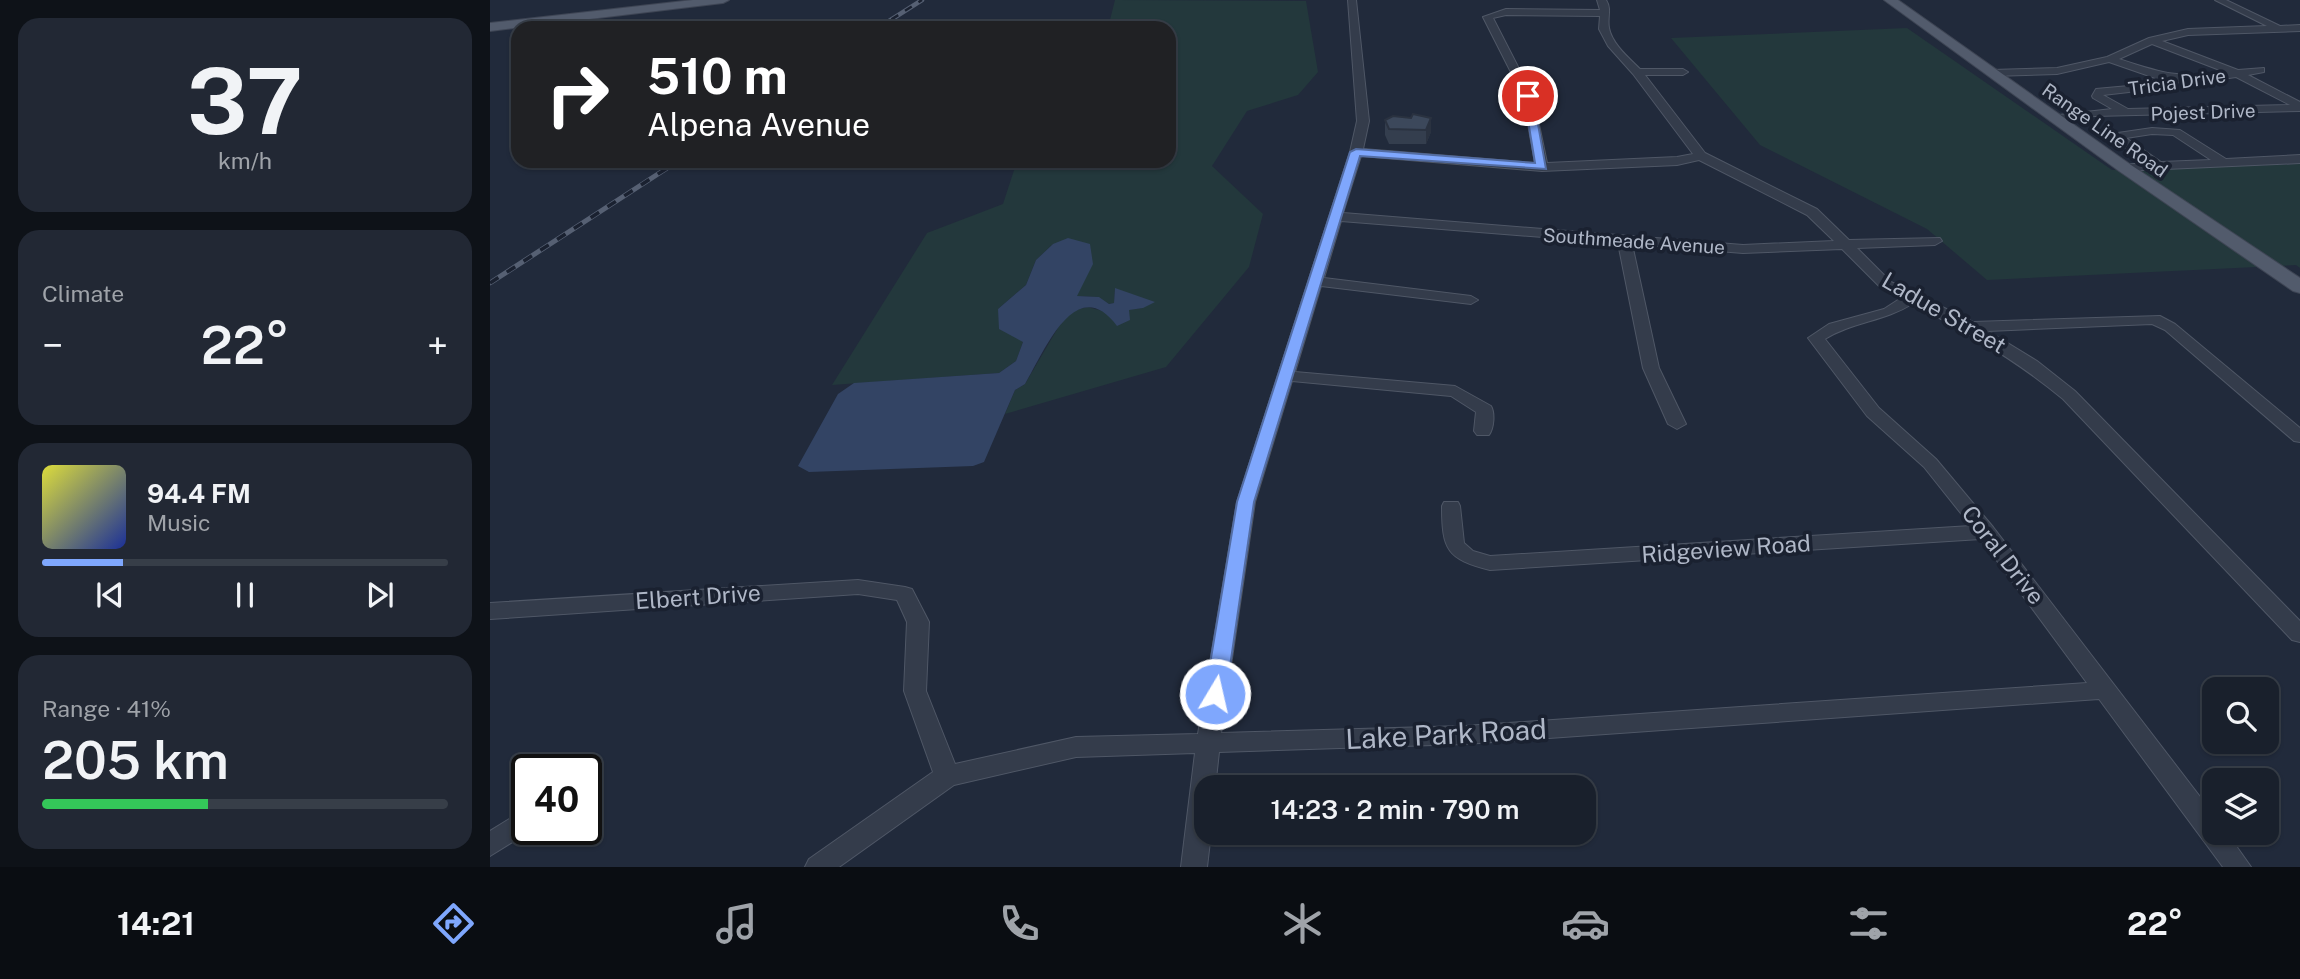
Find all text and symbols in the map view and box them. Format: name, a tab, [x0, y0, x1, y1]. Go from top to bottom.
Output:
text: 510 m	[647, 47, 788, 105]
text: 37	[187, 48, 303, 154]
icon: right	[532, 49, 623, 140]
street label: Tricia Drive	[2127, 64, 2227, 100]
pin	[1498, 66, 1558, 126]
icon: arrive	[1509, 77, 1547, 115]
street label: Range Line Road	[2038, 79, 2172, 181]
street label: Pojest Drive	[2150, 99, 2256, 125]
text: Alpena Avenue	[647, 106, 870, 143]
text: km/h	[218, 147, 272, 174]
street label: Southmeade Avenue	[1542, 224, 1726, 258]
street label: Ladue Street	[1878, 266, 2011, 359]
text: Climate	[42, 280, 124, 307]
text: 22°	[201, 315, 289, 376]
text: −	[42, 323, 63, 368]
text: +	[427, 323, 448, 368]
text: 94.4 FM	[147, 478, 251, 509]
street label: Coral Drive	[1957, 500, 2050, 609]
text: Music	[147, 509, 211, 536]
street label: Ridgeview Road	[1640, 529, 1812, 568]
icon: previous	[91, 576, 129, 614]
icon: pause	[226, 576, 264, 614]
icon: next	[361, 576, 399, 614]
street label: Elbert Drive	[634, 579, 762, 614]
position arrow	[1178, 657, 1252, 731]
map controls	[2202, 677, 2279, 845]
button: search	[2202, 677, 2279, 754]
text: Range · 41%	[42, 695, 171, 722]
street label: Lake Park Road	[1344, 712, 1547, 755]
text: 205 km	[42, 730, 229, 791]
speed limit sign: 40	[511, 754, 602, 845]
button: layers	[2202, 768, 2279, 845]
text: 14:23 · 2 min · 790 m	[1270, 794, 1520, 825]
icon: directions	[429, 899, 478, 948]
icon: music	[712, 899, 761, 948]
icon: phone	[995, 899, 1044, 948]
icon: climate	[1278, 899, 1327, 948]
icon: car	[1561, 899, 1610, 948]
icon: filters	[1844, 899, 1893, 948]
text: 14:21	[117, 905, 195, 942]
text: 22°	[2127, 905, 2183, 942]

